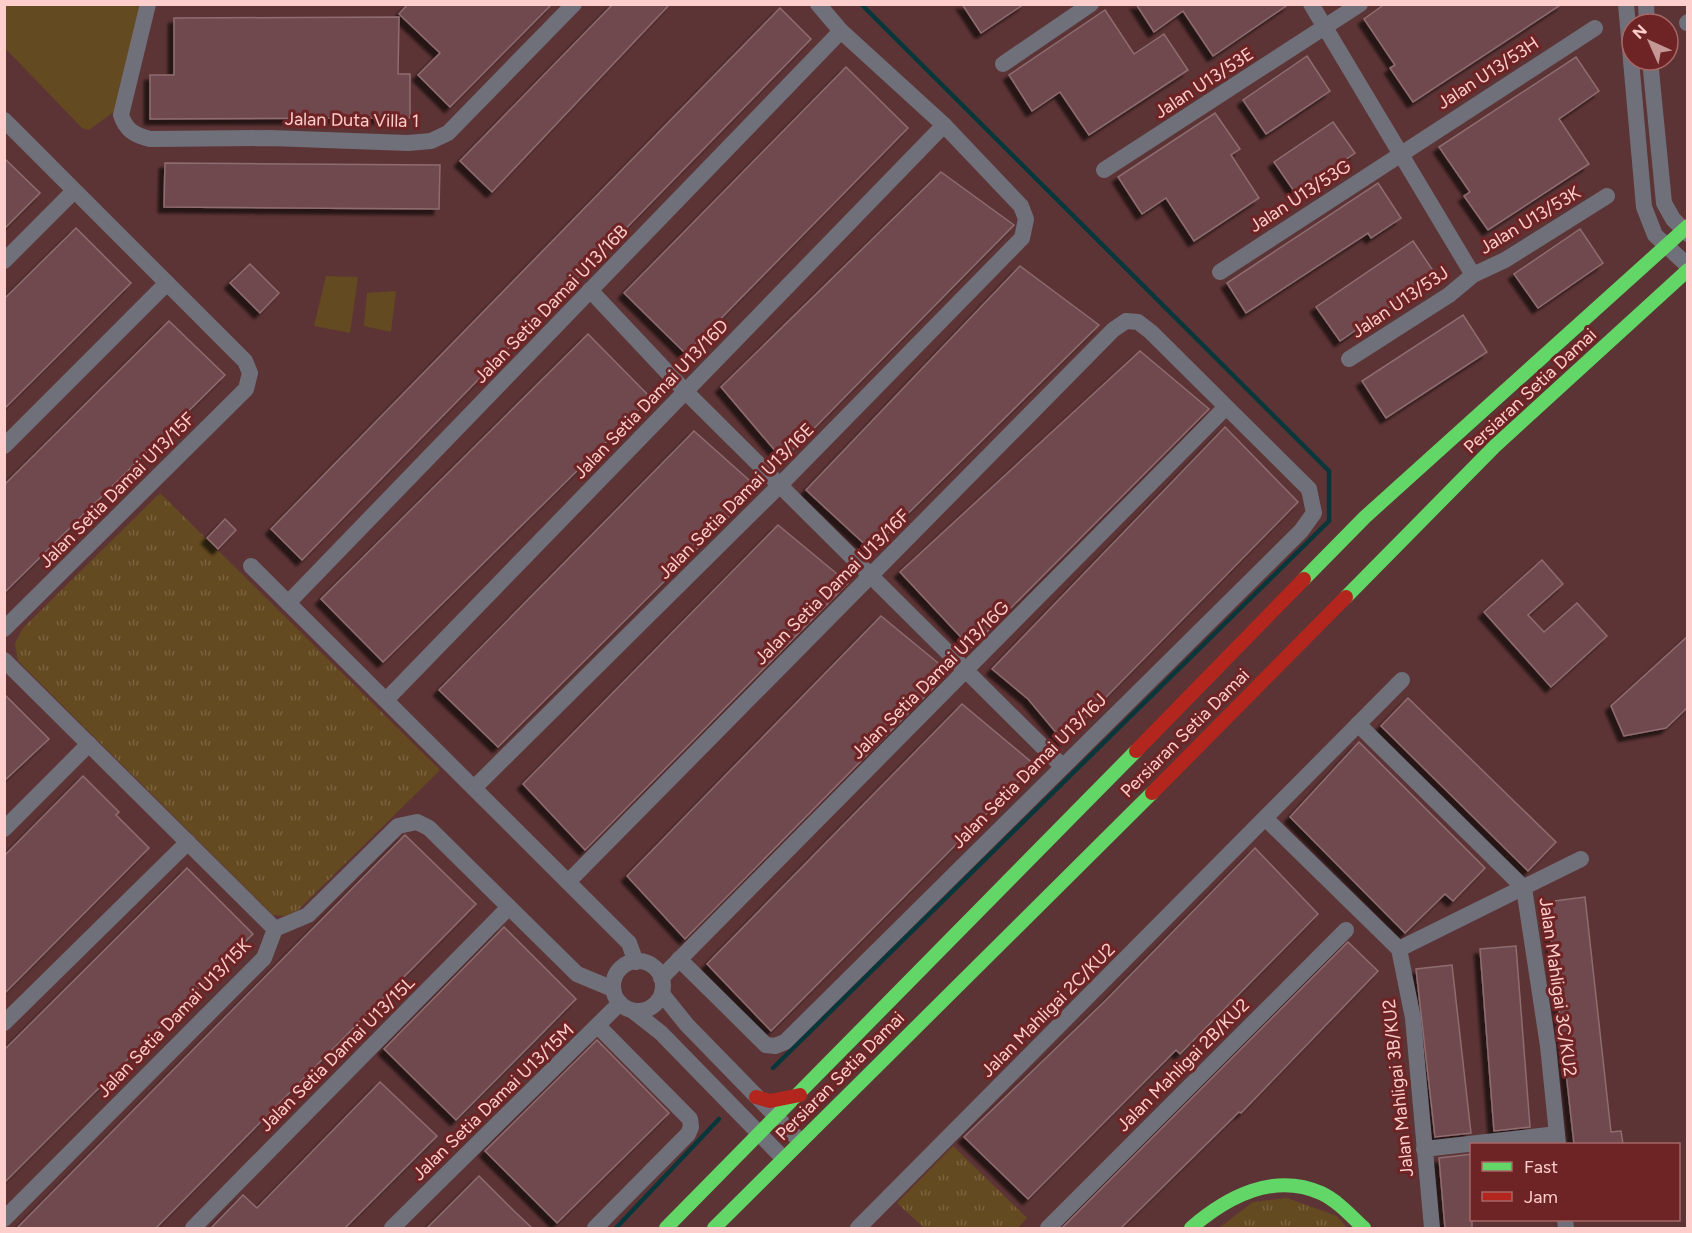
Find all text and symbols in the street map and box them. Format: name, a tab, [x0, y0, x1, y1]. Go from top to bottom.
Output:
north arrow	[1620, 12, 1680, 72]
text: N	[1629, 21, 1651, 43]
street label: Jalan U13/53H	[1433, 32, 1543, 114]
street label: Jalan U13/53E	[1150, 43, 1258, 123]
street label: Jalan Duta Villa 1	[285, 108, 419, 132]
street label: Jalan U13/53G	[1245, 155, 1355, 237]
street label: Jalan U13/53K	[1475, 181, 1585, 259]
street label: Jalan Setia Damai U13/16B	[470, 220, 632, 388]
street label: Jalan U13/53J	[1347, 261, 1453, 343]
street label: Jalan Setia Damai U13/16D	[569, 315, 733, 483]
street label: Persiaran Setia Damai	[1459, 324, 1601, 458]
street label: Jalan Setia Damai U13/15F	[35, 408, 199, 572]
street label: Jalan Setia Damai U13/16E	[653, 418, 819, 584]
street label: Jalan Setia Damai U13/16F	[750, 505, 914, 669]
street label: Jalan Setia Damai U13/16G	[846, 596, 1014, 764]
street label: Persiaran Setia Damai	[1116, 664, 1254, 802]
street label: Jalan Setia Damai U13/16J	[947, 689, 1111, 853]
street label: Jalan Mahligai 3C/KU2	[1535, 896, 1581, 1078]
street label: Jalan Setia Damai U13/15K	[92, 934, 256, 1102]
street label: Jalan Mahligai 2C/KU2	[976, 938, 1120, 1082]
street label: Jalan Setia Damai U13/15L	[255, 971, 420, 1136]
street label: Jalan Mahligai 2B/KU2	[1112, 994, 1254, 1136]
street label: Jalan Mahligai 3B/KU2	[1378, 998, 1418, 1178]
street label: Persiaran Setia Damai	[771, 1007, 909, 1145]
street label: Jalan Setia Damai U13/15M	[408, 1019, 578, 1185]
legend	[1470, 1143, 1680, 1221]
text: Fast	[1524, 1156, 1558, 1178]
text: Jam	[1524, 1186, 1558, 1208]

